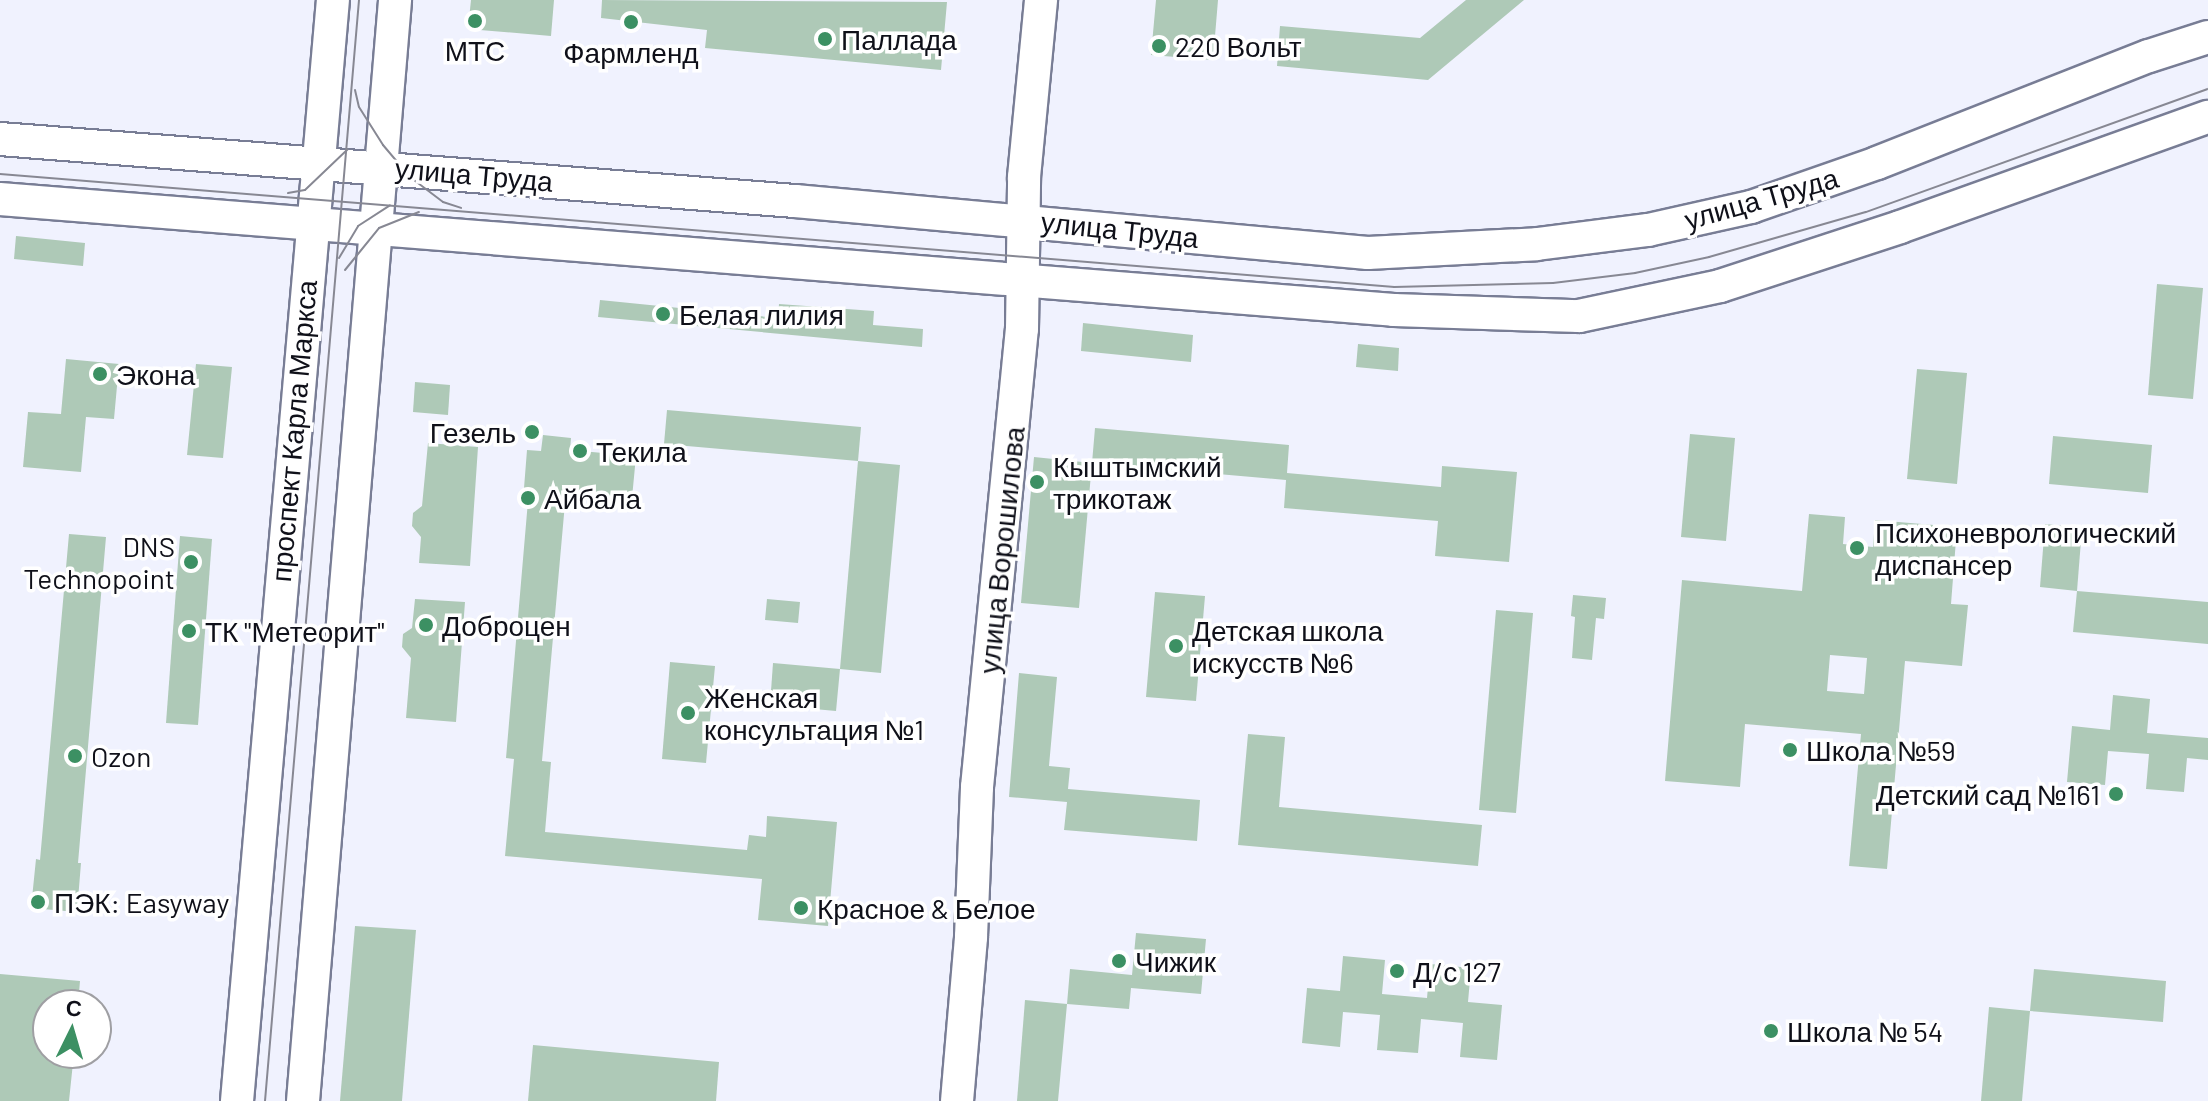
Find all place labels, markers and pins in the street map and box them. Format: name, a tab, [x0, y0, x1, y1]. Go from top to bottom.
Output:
marker: МТС	[466, 12, 484, 30]
marker: Фармленд	[622, 13, 640, 31]
place label: Паллада	[841, 22, 957, 56]
place label: 220 Вольт	[1175, 29, 1302, 63]
marker: Паллада	[816, 30, 834, 48]
place label: МТС	[445, 33, 505, 67]
place label: Фармленд	[563, 35, 699, 69]
marker: 220 Вольт	[1150, 37, 1168, 55]
place label: Белая лилия	[679, 297, 844, 331]
marker: Белая лилия	[654, 305, 672, 323]
place label: Экона	[116, 357, 195, 391]
marker: Экона	[91, 365, 109, 383]
place label: Гезель	[430, 415, 516, 449]
marker: Гезель	[523, 423, 541, 441]
place label: Текила	[596, 434, 687, 468]
marker: Текила	[571, 442, 589, 460]
place label: Кыштымский трикотаж	[1053, 449, 1222, 515]
marker: Кыштымский трикотаж	[1028, 473, 1046, 491]
place label: Айбала	[544, 481, 641, 515]
marker: Айбала	[519, 489, 537, 507]
place label: Психоневрологический диспансер	[1875, 515, 2176, 581]
place label: DNS Technopoint	[23, 529, 175, 595]
marker: Психоневрологический диспансер	[1846, 537, 1868, 559]
marker: DNS Technopoint	[182, 553, 200, 571]
place label: Доброцен	[442, 608, 571, 642]
place label: Детская школа искусств №6	[1192, 613, 1383, 679]
place label: ТК "Метеорит"	[205, 614, 385, 648]
marker: Доброцен	[417, 616, 435, 634]
marker: ТК "Метеорит"	[180, 622, 198, 640]
marker: Детская школа искусств №6	[1167, 637, 1185, 655]
place label: Женская консультация №1	[704, 680, 924, 746]
marker: Женская консультация №1	[679, 704, 697, 722]
place label: Школа №59	[1806, 733, 1956, 767]
place label: Ozon	[91, 739, 151, 773]
marker: Школа №59	[1781, 741, 1799, 759]
marker: Ozon	[66, 747, 84, 765]
place label: Детский сад №161	[1876, 777, 2100, 811]
marker: Детский сад №161	[2107, 785, 2125, 803]
place label: ПЭК: Easyway	[54, 885, 229, 919]
place label: Красное & Белое	[817, 891, 1036, 925]
marker: ПЭК: Easyway	[29, 893, 47, 911]
marker: Красное & Белое	[792, 899, 810, 917]
place label: Чижик	[1135, 944, 1216, 978]
marker: Чижик	[1110, 952, 1128, 970]
place label: Д/с 127	[1413, 954, 1501, 988]
marker: Д/с 127	[1388, 962, 1406, 980]
place label: Школа № 54	[1787, 1014, 1943, 1048]
marker: Школа № 54	[1762, 1022, 1780, 1040]

